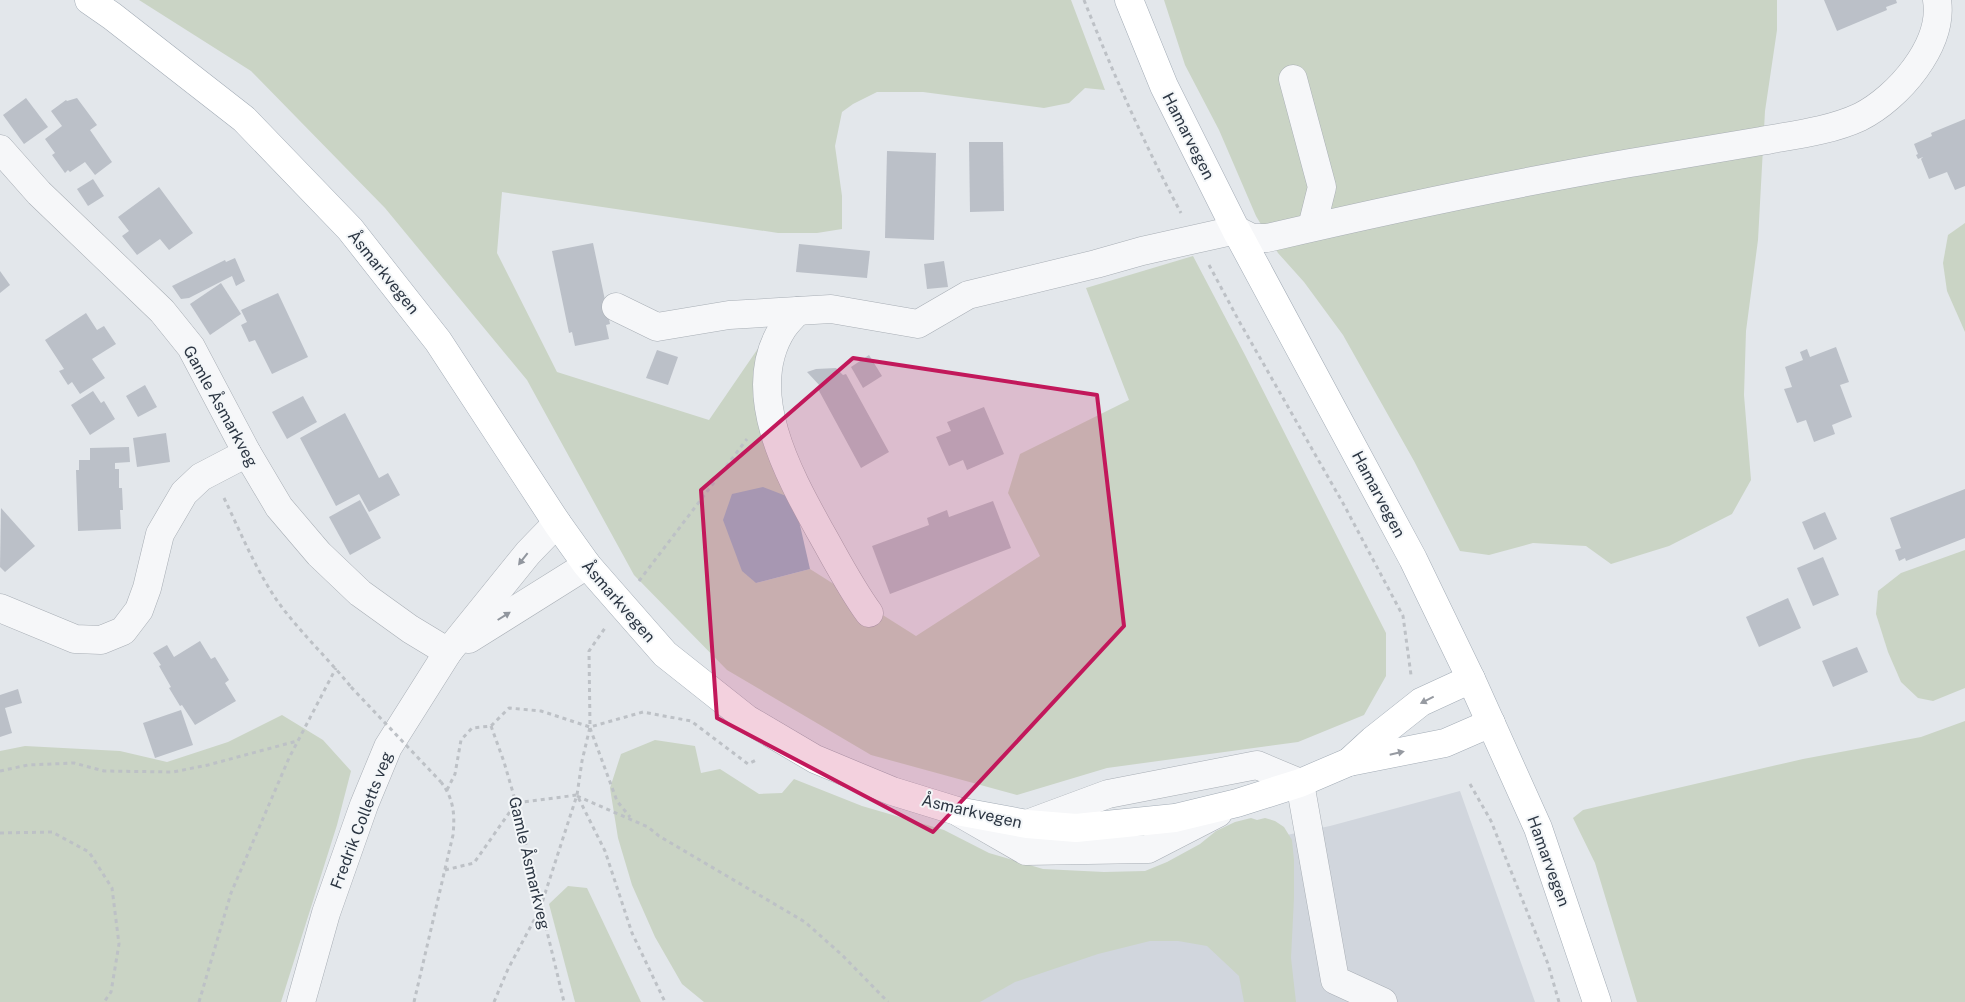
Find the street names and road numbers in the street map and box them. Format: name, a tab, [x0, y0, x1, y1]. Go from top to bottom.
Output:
street label: Hamarvegen	[1159, 90, 1219, 183]
street label: Åsmarkvegen	[344, 225, 425, 318]
street label: Gamle Åsmarkveg	[179, 341, 264, 470]
street label: Hamarvegen	[1348, 448, 1409, 541]
street label: Åsmarkvegen	[578, 555, 661, 646]
street label: Fredrik Colletts veg	[326, 749, 396, 892]
street label: Åsmarkvegen	[920, 789, 1024, 832]
street label: Gamle Åsmarkveg	[505, 794, 556, 932]
street label: Hamarvegen	[1523, 813, 1574, 909]

